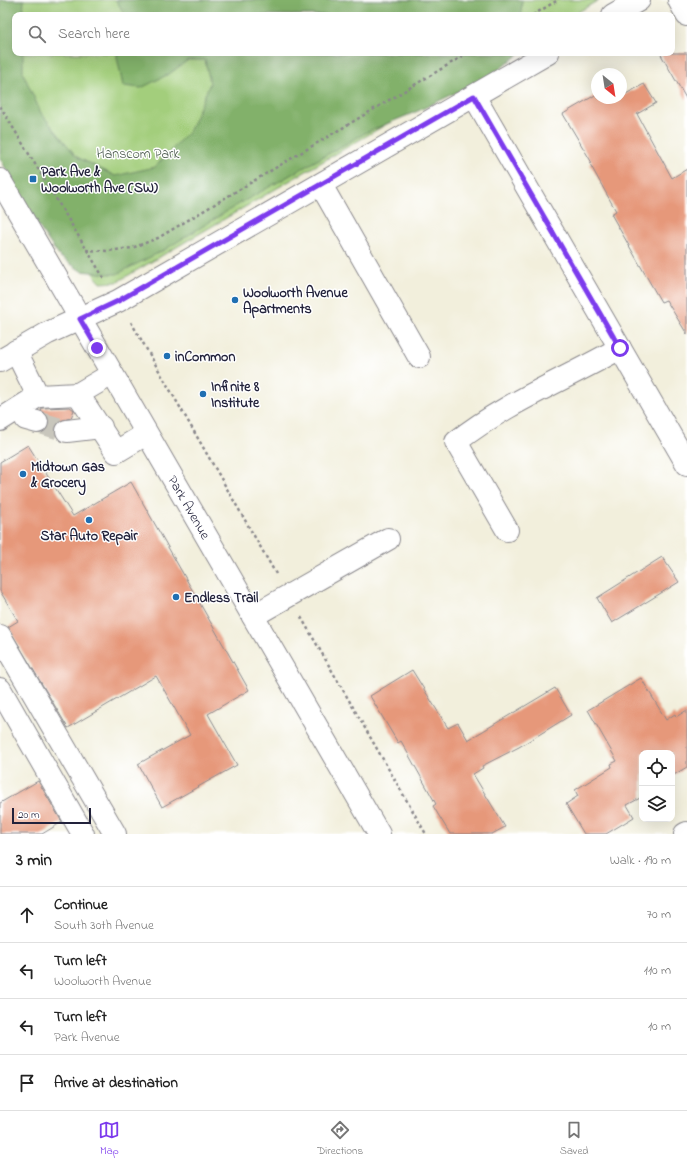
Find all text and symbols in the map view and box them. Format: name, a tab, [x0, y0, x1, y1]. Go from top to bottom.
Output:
search box	[12, 12, 675, 56]
icon: search	[26, 23, 48, 45]
text: Search here	[58, 23, 130, 45]
north arrow	[591, 68, 627, 104]
park label: Hanscom Park	[97, 144, 180, 165]
place label: Park Ave & Woolworth Ave (SW)	[41, 162, 159, 199]
marker: Park Ave & Woolworth Ave (SW)	[28, 174, 38, 184]
place label: Woolworth Avenue Apartments	[243, 283, 348, 320]
marker: Woolworth Avenue Apartments	[230, 295, 240, 305]
route end	[88, 339, 106, 357]
route start	[611, 339, 629, 357]
place label: inCommon	[175, 347, 235, 368]
marker: inCommon	[162, 351, 172, 361]
place label: Infinite 8 Institute	[211, 377, 260, 414]
marker: Infinite 8 Institute	[198, 389, 208, 399]
place label: Midtown Gas & Grocery	[30, 457, 105, 496]
marker: Midtown Gas & Grocery	[18, 469, 28, 479]
street label: Park Avenue	[161, 472, 215, 544]
marker: Star Auto Repair	[84, 515, 94, 525]
place label: Star Auto Repair	[40, 526, 138, 547]
place label: Endless Trail	[184, 588, 259, 609]
marker: Endless Trail	[171, 592, 181, 602]
map controls	[639, 750, 675, 822]
button: locate	[639, 750, 675, 786]
button: layers	[639, 786, 675, 822]
scale bar	[12, 806, 91, 825]
text: 20 m	[18, 807, 40, 823]
text: 3 min	[16, 848, 52, 873]
text: Walk · 190 m	[610, 851, 671, 870]
text: Continue	[54, 894, 108, 916]
icon: ahead	[16, 904, 38, 926]
text: 70 m	[647, 905, 671, 924]
text: South 30th Avenue	[54, 916, 154, 935]
text: Turn left	[54, 950, 107, 972]
icon: left	[16, 960, 38, 982]
text: 110 m	[644, 961, 671, 980]
text: Woolworth Avenue	[54, 972, 151, 991]
text: Turn left	[54, 1006, 107, 1028]
icon: left	[16, 1016, 38, 1038]
text: 10 m	[648, 1017, 671, 1036]
text: Park Avenue	[54, 1028, 120, 1047]
icon: arrive	[16, 1072, 38, 1094]
text: Arrive at destination	[54, 1072, 178, 1094]
tab: Map	[98, 1119, 120, 1159]
tab: Directions	[317, 1119, 363, 1159]
tab: Saved	[560, 1119, 589, 1159]

